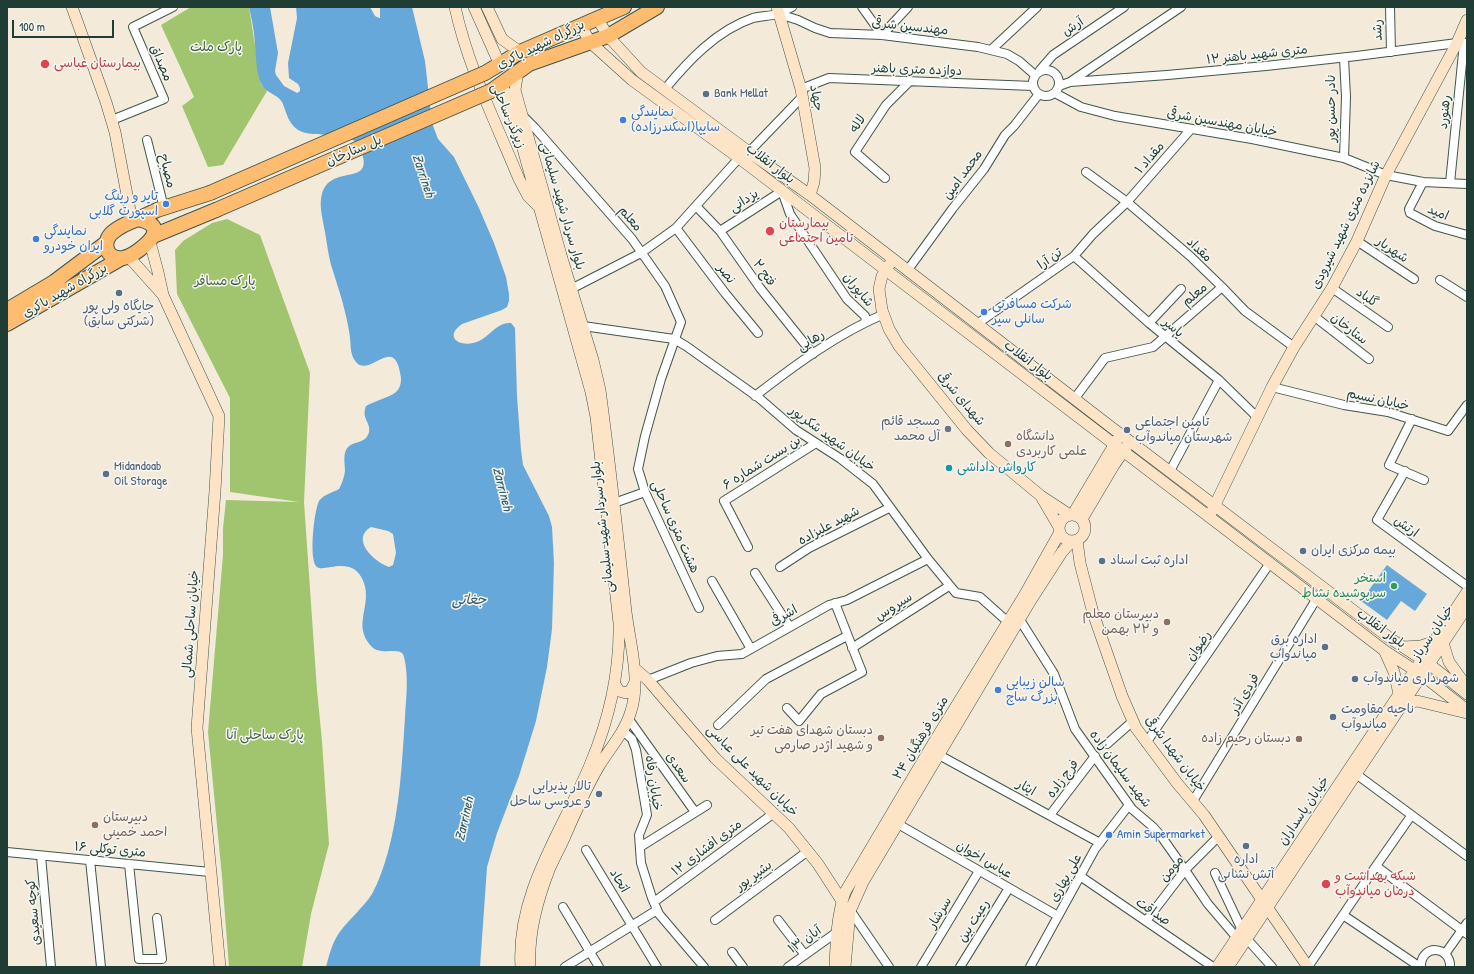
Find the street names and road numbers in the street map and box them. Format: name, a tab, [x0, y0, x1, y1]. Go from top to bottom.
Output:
street label: آرش	[1059, 14, 1087, 40]
street label: مهندسین شرقی	[871, 15, 949, 39]
street label: بزرگراه شهید باکری	[495, 17, 587, 73]
street label: رشد	[1370, 19, 1386, 41]
street label: مصداق	[146, 42, 176, 84]
street label: ۱۲ متری شهید باهنر	[1206, 42, 1308, 68]
street label: دوازده متری باهنر	[872, 61, 962, 79]
street label: نادر حسن پور	[1324, 74, 1340, 142]
street label: زیرگذر ساحلی	[487, 81, 529, 151]
street label: جهاد	[806, 83, 826, 113]
street label: رهنورد	[1435, 94, 1455, 130]
street label: خیابان مهندسین شرقی	[1165, 106, 1279, 140]
street label: لاله	[846, 112, 870, 136]
street label: پل ستارخان	[324, 132, 384, 170]
street label: مقداد ۱	[1132, 139, 1168, 177]
street label: بلوار سردار شهید سلیمانی	[536, 140, 588, 272]
street label: بلوار انقلاب	[743, 141, 797, 187]
street label: محمد امین	[940, 147, 986, 203]
street label: مصباح	[155, 152, 179, 190]
street label: شانزده متری شهید شیرودی	[1308, 158, 1384, 292]
street label: یزدانی	[727, 186, 761, 216]
street label: امید	[1425, 202, 1451, 224]
street label: معلم	[615, 203, 645, 235]
street label: مقداد	[1183, 234, 1215, 266]
street label: شهریار	[1373, 234, 1411, 266]
street label: تن آرا	[1035, 245, 1065, 273]
street label: فتح ۲	[749, 257, 779, 289]
street label: بزرگراه شهید باکری	[20, 260, 110, 322]
street label: نصر	[714, 261, 738, 287]
street label: شاپوران	[839, 270, 877, 310]
street label: معلم	[1179, 280, 1211, 310]
street label: گلباد	[1353, 285, 1381, 311]
street label: ستارخان	[1327, 310, 1371, 348]
street label: یاسر	[1159, 315, 1187, 341]
street label: رهایی	[794, 327, 828, 355]
street label: بلوار انقلاب	[1001, 338, 1055, 384]
street label: شهدای شرقی	[934, 369, 988, 429]
street label: خیابان نسیم	[1345, 386, 1411, 414]
street label: خیابان شهید شکرپور	[786, 403, 878, 475]
street label: بن بست شماره ۶	[720, 433, 804, 493]
street label: بلوار سردار شهید سلیمانی	[588, 460, 618, 594]
street label: هشت متری ساحلی	[648, 478, 702, 576]
street label: شهید علیزاده	[795, 503, 863, 549]
street label: ارتش	[1391, 513, 1421, 541]
street label: خیابان ساحلی شمالی	[179, 570, 203, 678]
street label: سیروس	[872, 589, 916, 625]
street label: اشرفی	[768, 602, 800, 630]
street label: خیابان سرباز	[1409, 602, 1457, 664]
street label: بلوار انقلاب	[1353, 606, 1409, 652]
street label: رضوان	[1183, 628, 1215, 664]
street label: فردی آذر	[1227, 671, 1263, 717]
street label: ۲۴ متری فرهنگیان	[890, 693, 952, 783]
street label: خیابان شهدا شرقی	[1141, 713, 1209, 795]
street label: خیابان شهید علی عباسی	[703, 722, 801, 820]
street label: شهید سلیمان زاده	[1086, 727, 1154, 811]
street label: سعدی	[662, 750, 694, 786]
street label: خیابان رفاه	[641, 754, 665, 812]
street label: فرج زاده	[1044, 757, 1082, 801]
street label: خیابان پاسداران	[1275, 774, 1333, 848]
street label: ایثار	[1014, 776, 1038, 800]
street label: ۱۲ متری افشاری	[669, 817, 745, 879]
street label: عباس اخوان	[953, 838, 1015, 882]
street label: ۱۶ متری توکلی	[73, 839, 147, 861]
street label: علی بهاری	[1046, 851, 1086, 905]
street label: مومن	[1156, 853, 1188, 885]
street label: بشیر پور	[733, 858, 775, 894]
street label: اتحاد	[606, 866, 632, 896]
street label: کوچه سعیدی	[23, 878, 45, 946]
street label: سرشار	[925, 894, 955, 932]
street label: صداقت	[1133, 895, 1173, 929]
street label: رعیت بین	[955, 897, 993, 945]
street label: ۱۳ آبان	[785, 923, 825, 957]

